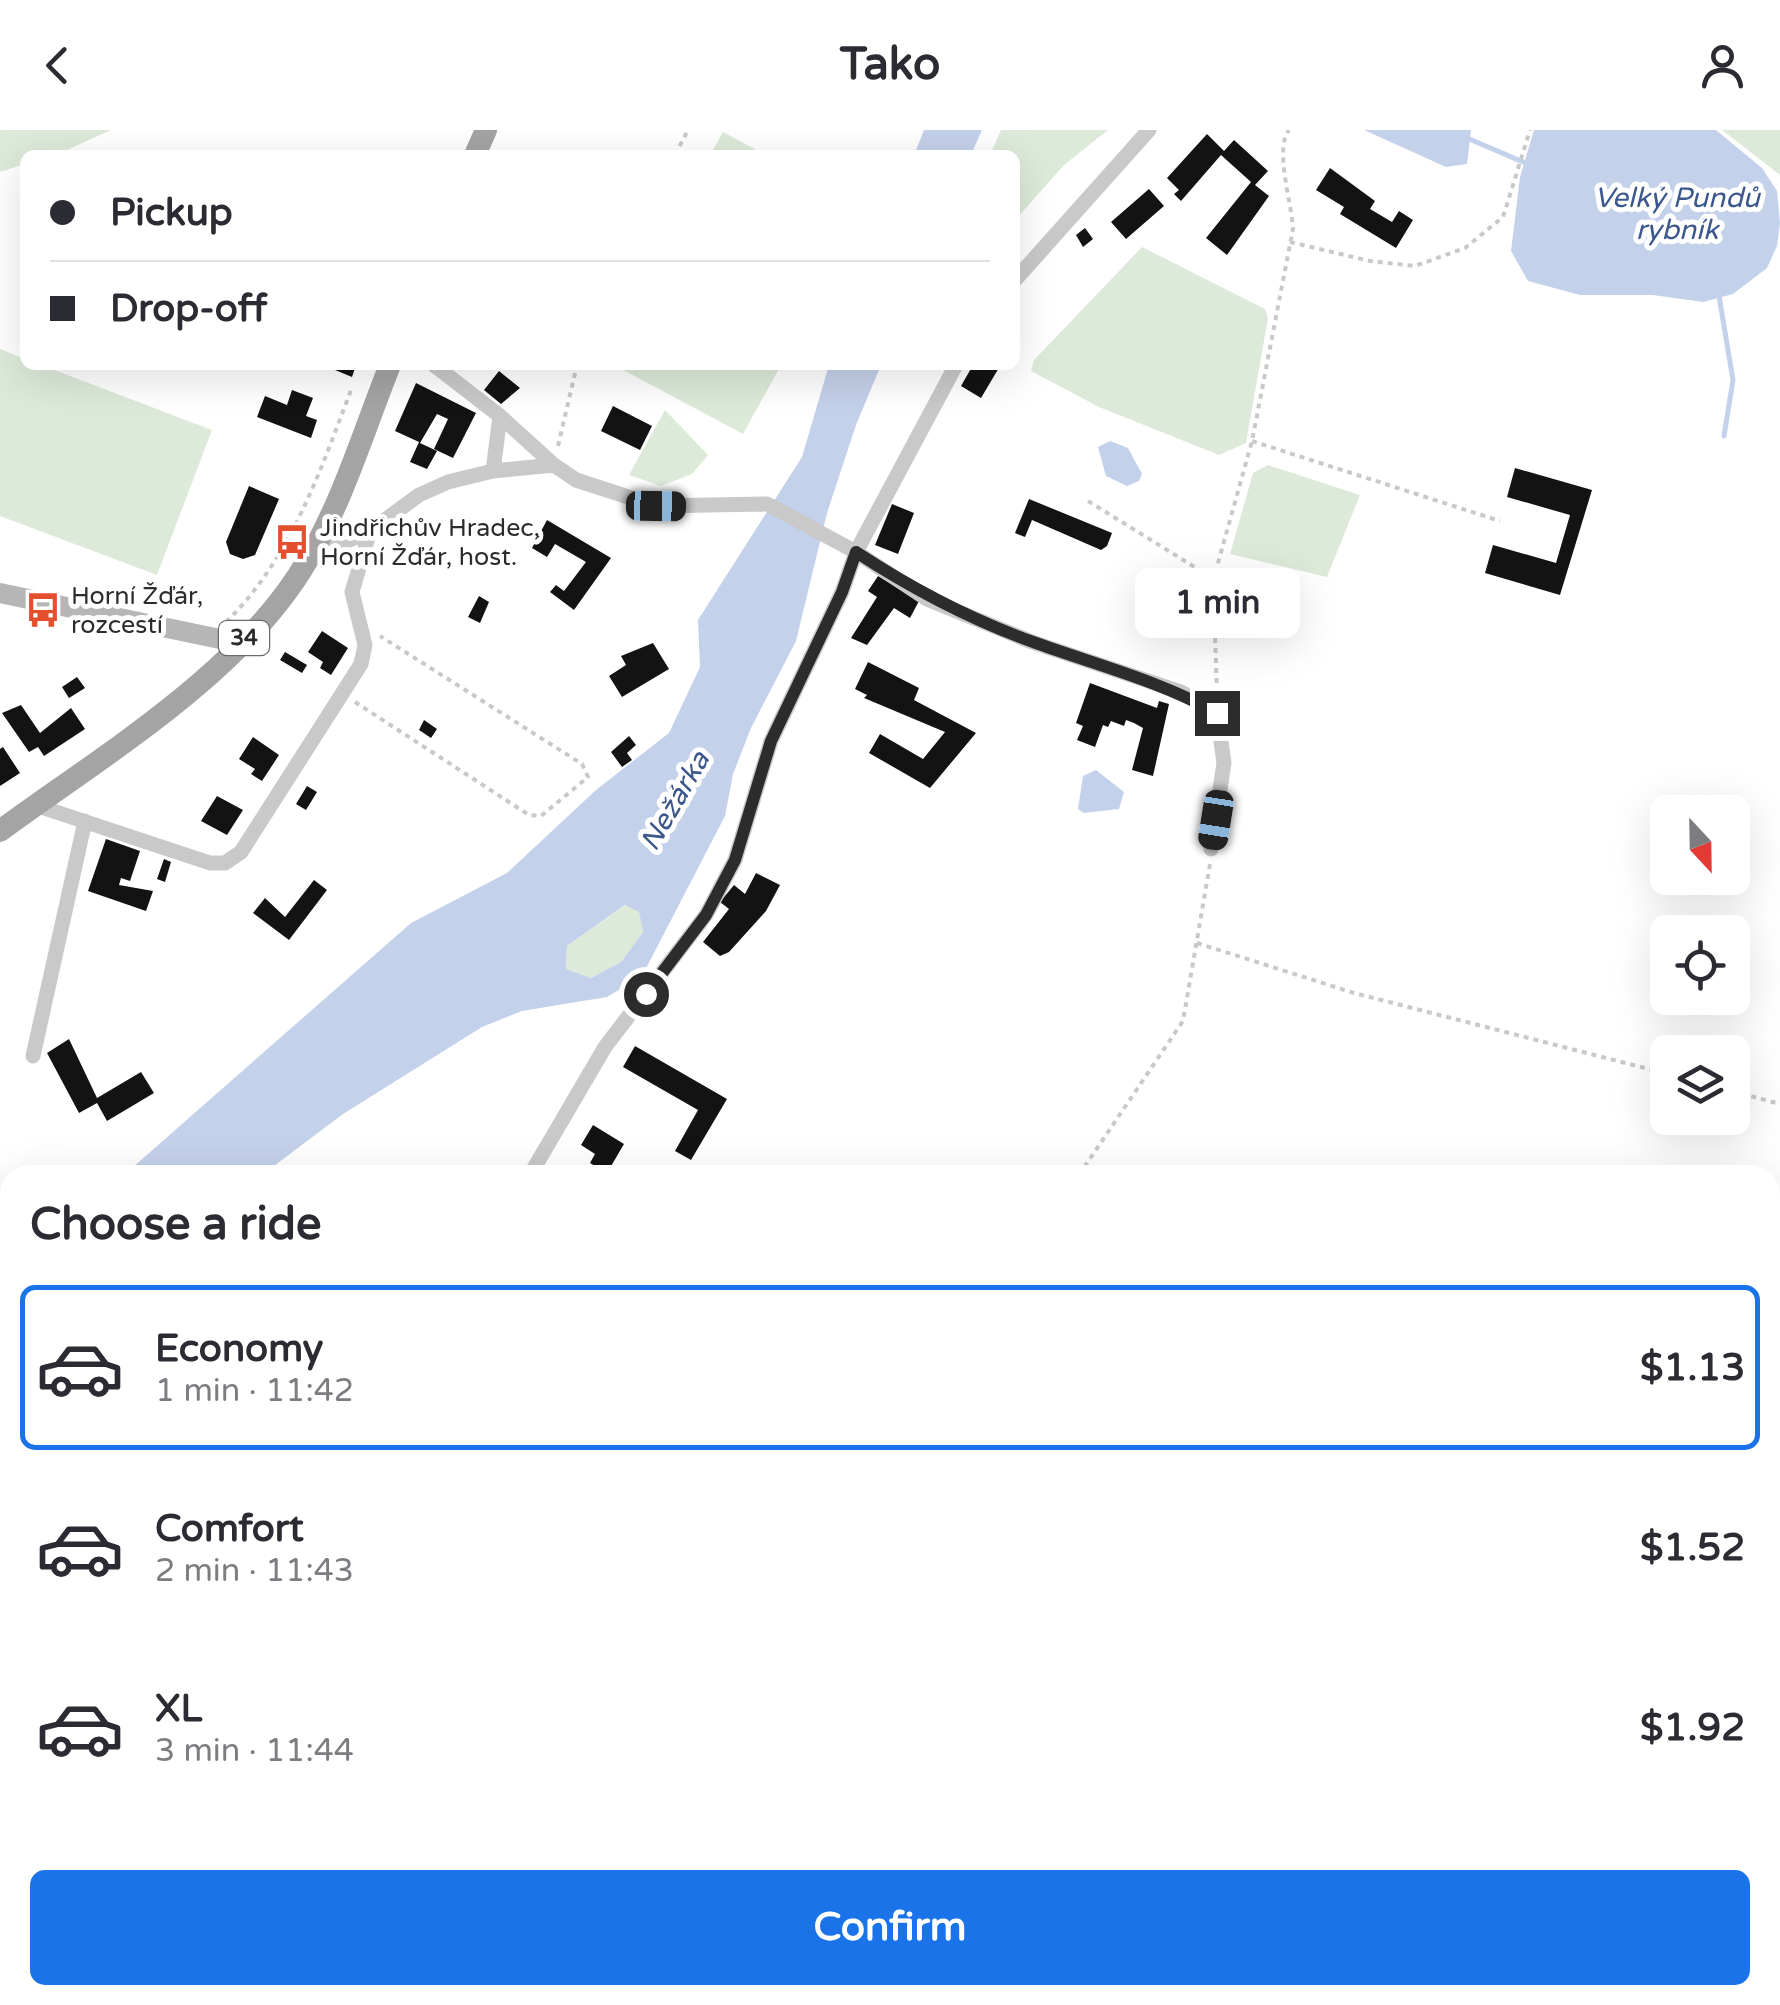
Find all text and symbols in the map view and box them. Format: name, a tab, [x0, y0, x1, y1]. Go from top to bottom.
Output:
icon: back	[30, 38, 85, 93]
text: Tako	[840, 38, 940, 92]
icon: person	[1695, 38, 1750, 93]
water label: Velký Pundů rybník	[1594, 181, 1762, 247]
text: Pickup	[110, 190, 233, 236]
text: Drop-off	[110, 286, 267, 332]
car	[626, 490, 686, 522]
place label: Jindřichův Hradec, Horní Žďár, host.	[320, 513, 540, 572]
bus stop icon: Jindřichův Hradec, Horní Žďár, host.	[273, 523, 311, 561]
callout: 1 min	[1134, 568, 1300, 638]
place label: Horní Žďár, rozcestí	[71, 581, 203, 640]
text: 1 min	[1175, 584, 1260, 622]
bus stop icon: Horní Žďár, rozcestí	[24, 591, 62, 629]
road number: 34	[219, 621, 269, 655]
route end	[1195, 691, 1240, 736]
water label: Nežárka	[633, 744, 718, 857]
car	[1196, 788, 1236, 852]
north arrow	[1650, 795, 1750, 895]
map controls	[1650, 795, 1750, 1135]
button: locate	[1650, 915, 1750, 1015]
route start	[624, 972, 669, 1017]
button: layers	[1650, 1035, 1750, 1135]
text: Choose a ride	[30, 1198, 321, 1252]
icon: car	[35, 1323, 125, 1413]
text: Economy	[155, 1326, 323, 1372]
text: $1.13	[1640, 1345, 1745, 1391]
text: 1 min · 11:42	[155, 1372, 354, 1410]
icon: car	[35, 1503, 125, 1593]
text: Comfort	[155, 1506, 304, 1552]
text: $1.52	[1640, 1525, 1745, 1571]
text: 2 min · 11:43	[155, 1552, 354, 1590]
icon: car	[35, 1683, 125, 1773]
text: XL	[155, 1686, 202, 1732]
text: $1.92	[1640, 1705, 1745, 1751]
text: 3 min · 11:44	[155, 1732, 354, 1770]
button: Confirm	[30, 1870, 1750, 1985]

